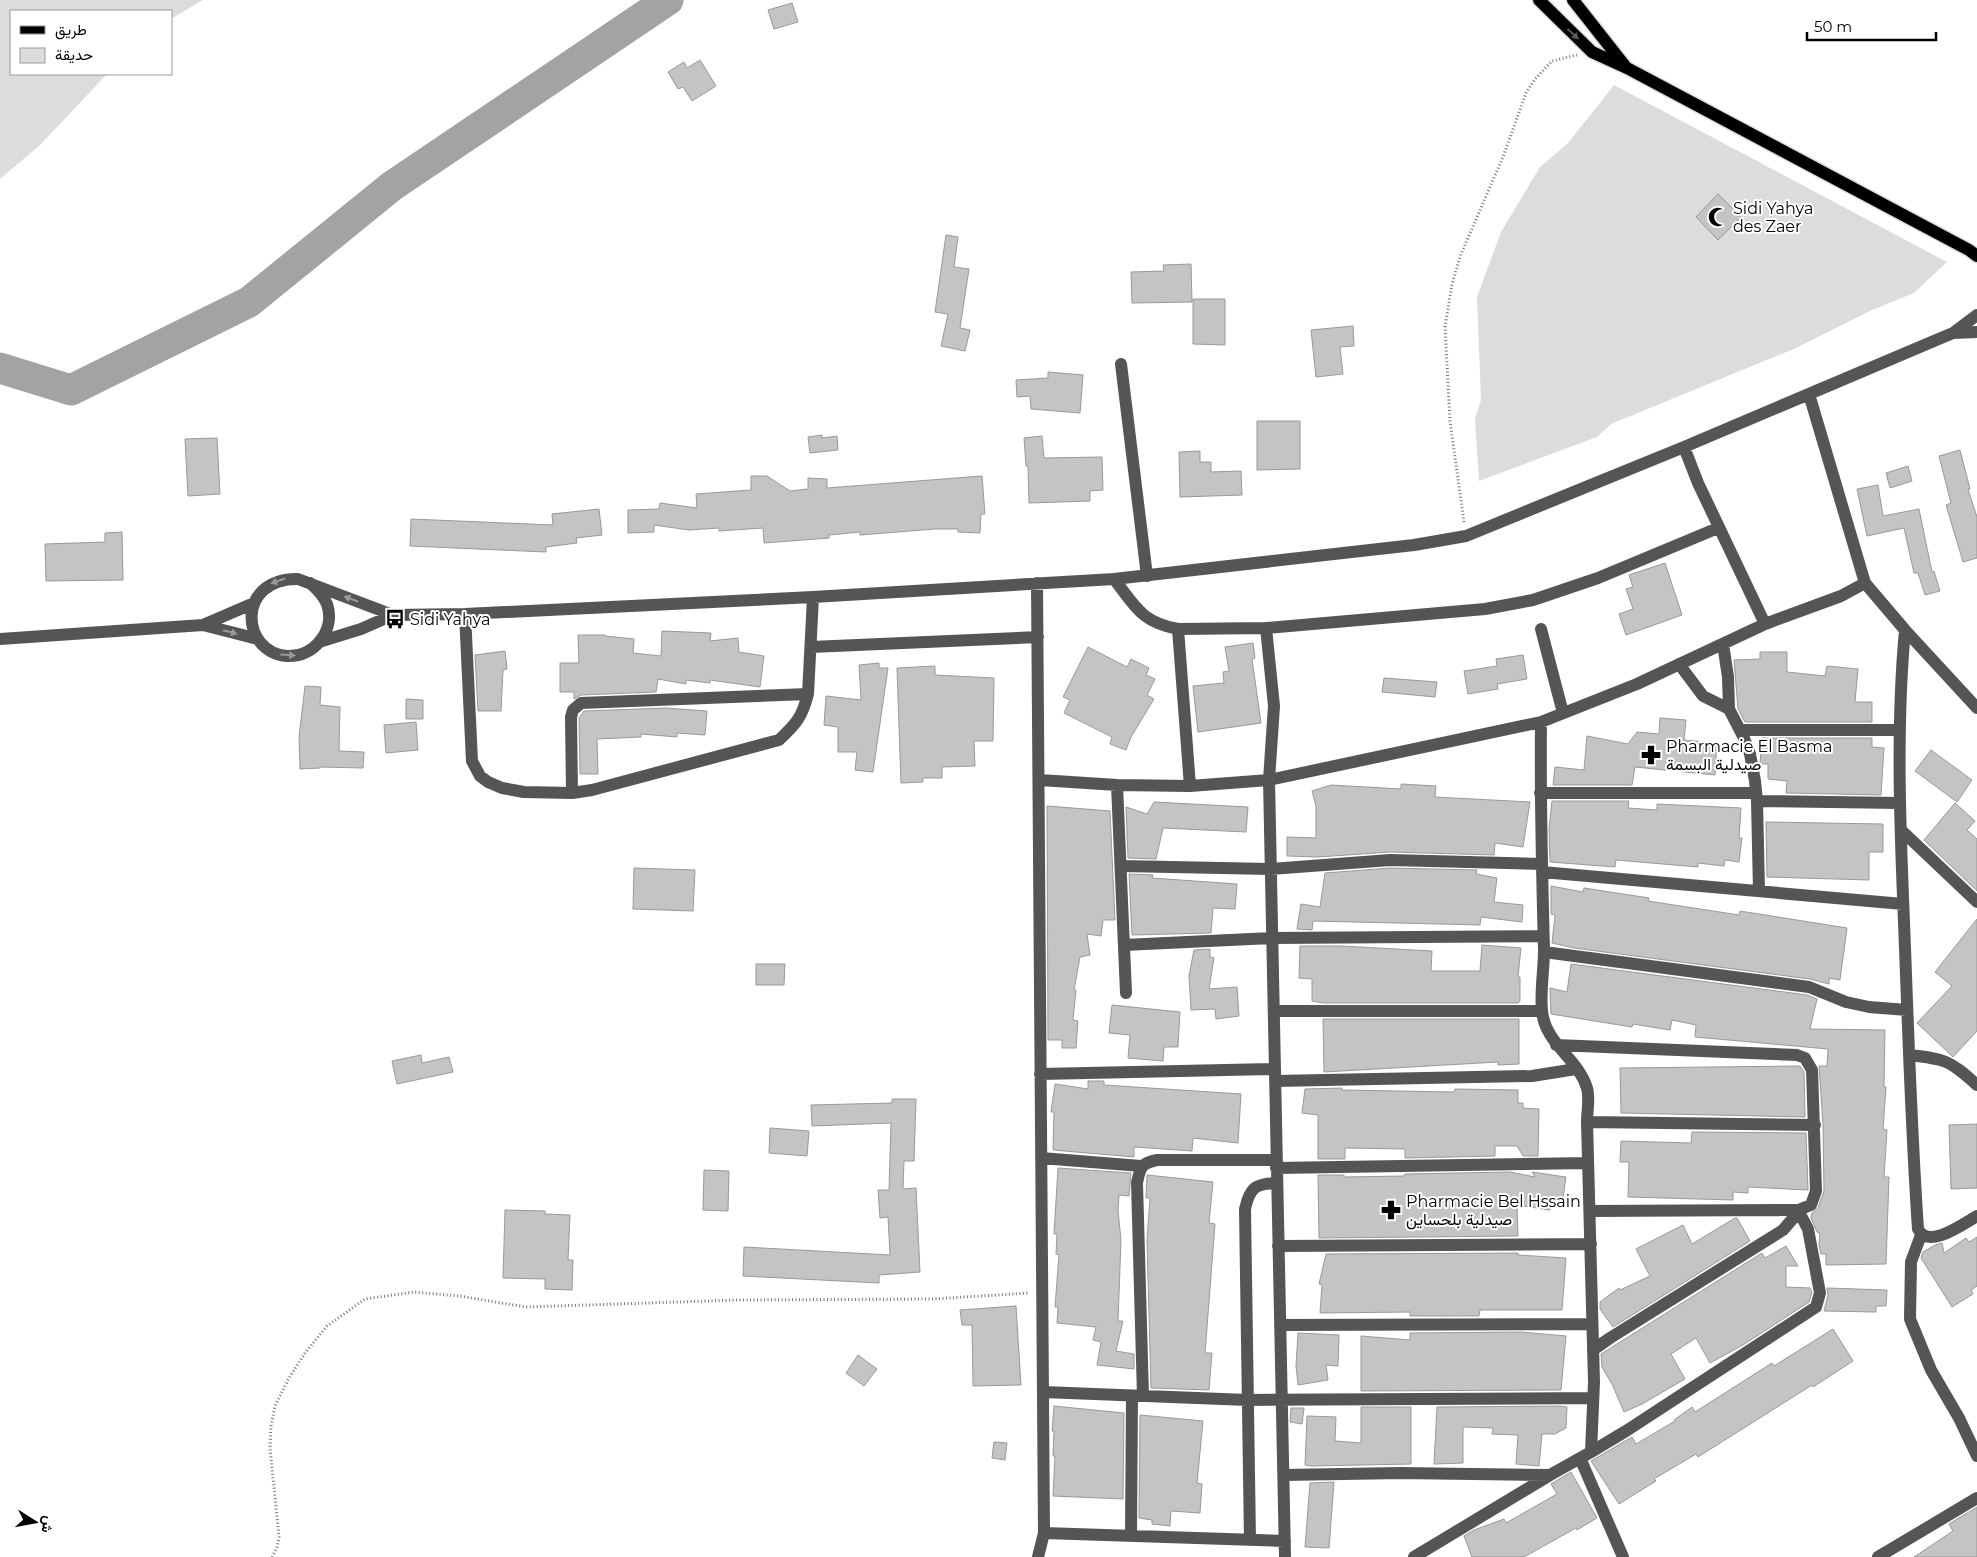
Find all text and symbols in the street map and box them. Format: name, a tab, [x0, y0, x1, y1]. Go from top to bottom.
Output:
legend	[10, 10, 172, 75]
scale bar	[1807, 10, 1936, 42]
text: 50 m	[1814, 17, 1852, 36]
text: طريق	[55, 20, 87, 40]
one-way arrow	[1567, 28, 1579, 40]
text: حديقة	[55, 45, 93, 64]
place label: Sidi Yahya des Zaer	[1733, 199, 1813, 236]
mosque icon: Sidi Yahya des Zaer	[1707, 206, 1729, 228]
one-way arrow	[270, 577, 285, 585]
one-way arrow	[344, 595, 358, 603]
bus stop icon: Sidi Yahya	[384, 608, 406, 630]
place label: Sidi Yahya	[410, 610, 490, 629]
one-way arrow	[223, 628, 238, 636]
one-way arrow	[280, 651, 296, 659]
place label: Pharmacie El Basma صيدلية البسمة	[1666, 737, 1832, 774]
pharmacy icon: Pharmacie El Basma صيدلية البسمة	[1640, 744, 1662, 766]
place label: Pharmacie Bel Hssain صيدلية بلحساين	[1406, 1192, 1581, 1230]
pharmacy icon: Pharmacie Bel Hssain صيدلية بلحساين	[1380, 1199, 1402, 1221]
north arrow	[10, 1497, 60, 1547]
text: ش	[37, 1515, 58, 1535]

